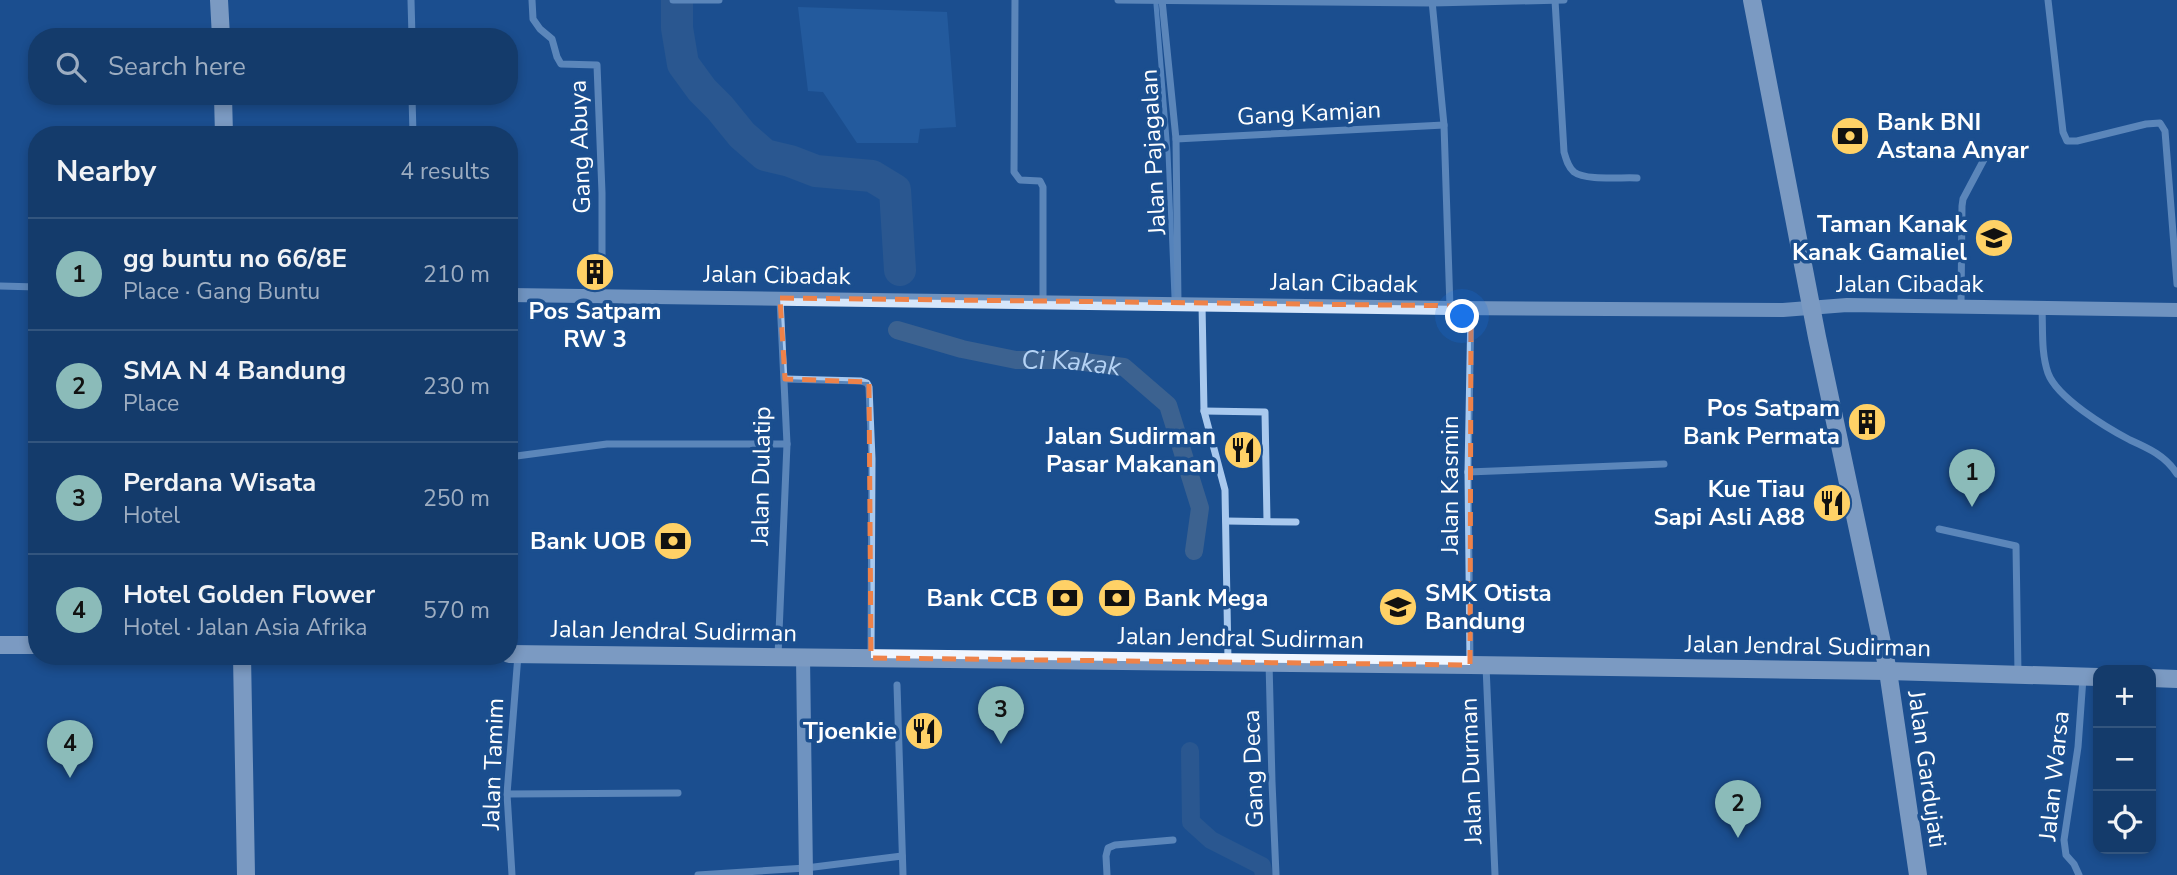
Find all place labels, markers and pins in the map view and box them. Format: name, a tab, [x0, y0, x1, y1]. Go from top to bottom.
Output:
place label: Bank BNI Astana Anyar	[1877, 106, 2030, 166]
bank icon: Bank BNI Astana Anyar	[1829, 115, 1871, 157]
place label: Taman Kanak Kanak Gamaliel	[1792, 208, 1968, 268]
school or university icon: Taman Kanak Kanak Gamaliel	[1973, 217, 2015, 259]
building icon: Pos Satpam RW 3	[574, 251, 616, 293]
place label: Pos Satpam RW 3	[528, 295, 662, 355]
place label: Pos Satpam Bank Permata	[1683, 392, 1840, 452]
building icon: Pos Satpam Bank Permata	[1846, 401, 1888, 443]
place label: Jalan Sudirman Pasar Makanan	[1045, 420, 1216, 480]
restaurant icon: Jalan Sudirman Pasar Makanan	[1222, 429, 1264, 471]
pin: 1	[1949, 449, 1995, 507]
place label: Kue Tiau Sapi Asli A88	[1653, 473, 1805, 533]
restaurant icon: Kue Tiau Sapi Asli A88	[1811, 482, 1853, 524]
bank icon: Bank UOB	[652, 520, 694, 562]
place label: Bank UOB	[530, 525, 646, 557]
bank icon: Bank CCB	[1044, 577, 1086, 619]
bank icon: Bank Mega	[1096, 577, 1138, 619]
place label: SMK Otista Bandung	[1425, 577, 1552, 637]
place label: Bank CCB	[926, 582, 1038, 614]
place label: Bank Mega	[1144, 582, 1269, 614]
school or university icon: SMK Otista Bandung	[1377, 586, 1419, 628]
pin: 3	[978, 686, 1024, 744]
restaurant icon: Tjoenkie	[903, 710, 945, 752]
place label: Tjoenkie	[803, 715, 897, 747]
pin: 4	[47, 720, 93, 778]
pin: 2	[1715, 780, 1761, 838]

